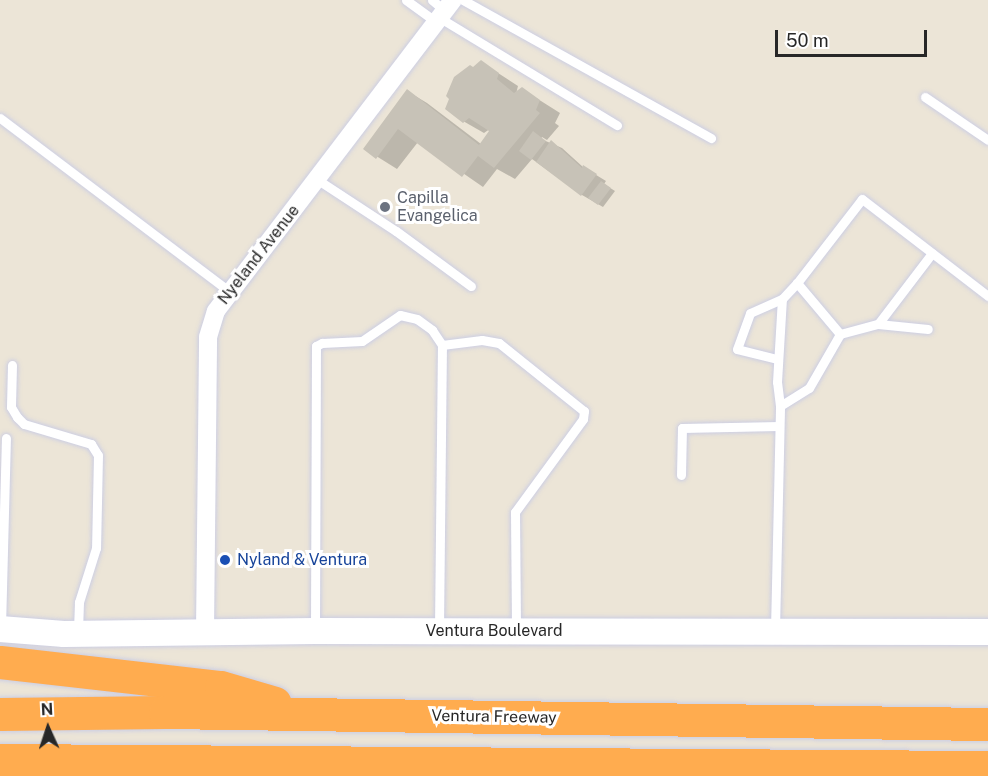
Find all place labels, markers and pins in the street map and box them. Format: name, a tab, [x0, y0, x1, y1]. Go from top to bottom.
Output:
place label: Capilla Evangelica	[397, 188, 478, 226]
marker: Capilla Evangelica	[378, 200, 392, 214]
place label: Nyland & Ventura	[237, 550, 367, 570]
marker: Nyland & Ventura	[218, 553, 232, 567]

